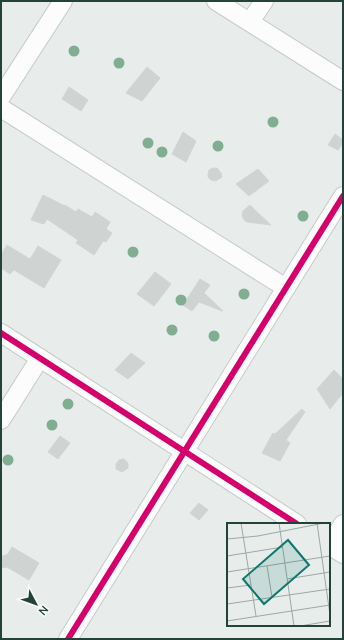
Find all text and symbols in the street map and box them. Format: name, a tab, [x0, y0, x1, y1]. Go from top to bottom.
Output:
inset map	[227, 523, 330, 626]
north arrow	[16, 584, 56, 624]
text: N	[35, 602, 52, 618]

